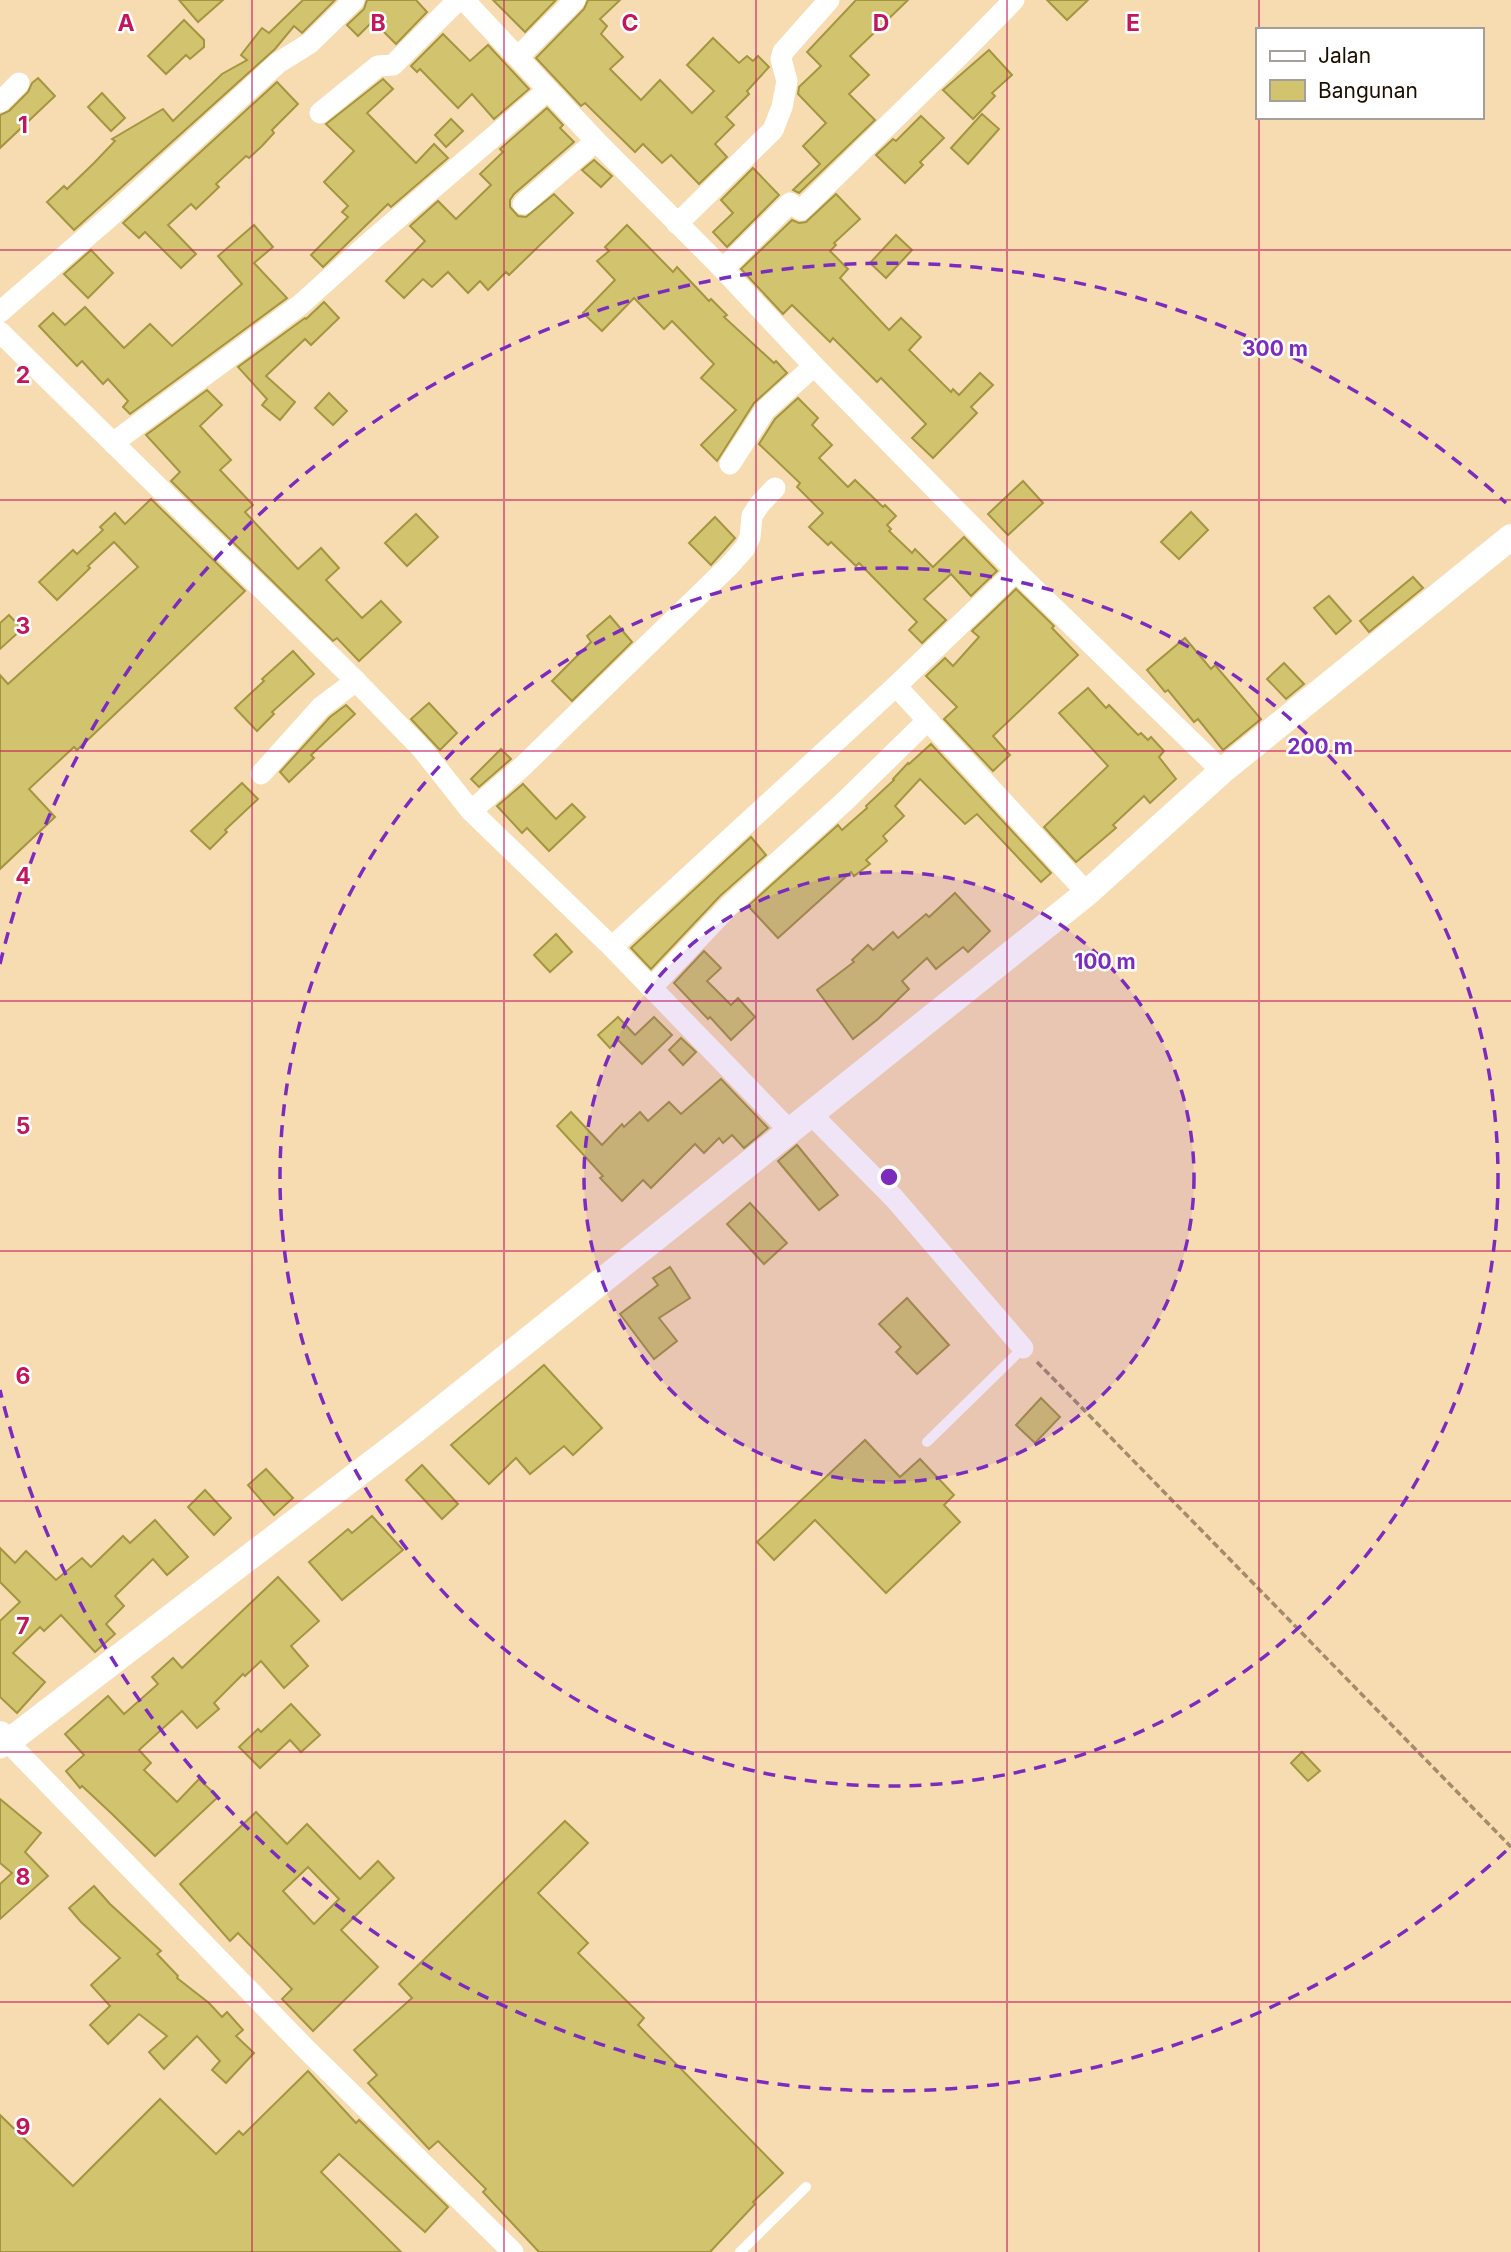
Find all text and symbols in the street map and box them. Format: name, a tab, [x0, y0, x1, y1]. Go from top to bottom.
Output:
text: A	[117, 9, 135, 37]
text: B	[370, 9, 386, 37]
text: C	[621, 9, 639, 37]
text: D	[873, 9, 889, 37]
text: E	[1126, 9, 1140, 37]
legend	[1256, 28, 1483, 119]
text: Jalan	[1318, 43, 1371, 68]
text: Bangunan	[1318, 78, 1418, 103]
text: 1	[18, 111, 28, 139]
text: 300 m	[1242, 336, 1308, 361]
text: 2	[16, 361, 30, 389]
text: 3	[16, 612, 30, 640]
text: 200 m	[1287, 734, 1353, 759]
text: 4	[15, 862, 31, 890]
text: 100 m	[1074, 949, 1136, 974]
text: 5	[16, 1112, 30, 1140]
centre of rings	[877, 1165, 901, 1189]
text: 6	[16, 1362, 30, 1390]
text: 7	[16, 1612, 30, 1640]
text: 8	[16, 1863, 30, 1891]
text: 9	[16, 2113, 30, 2141]

